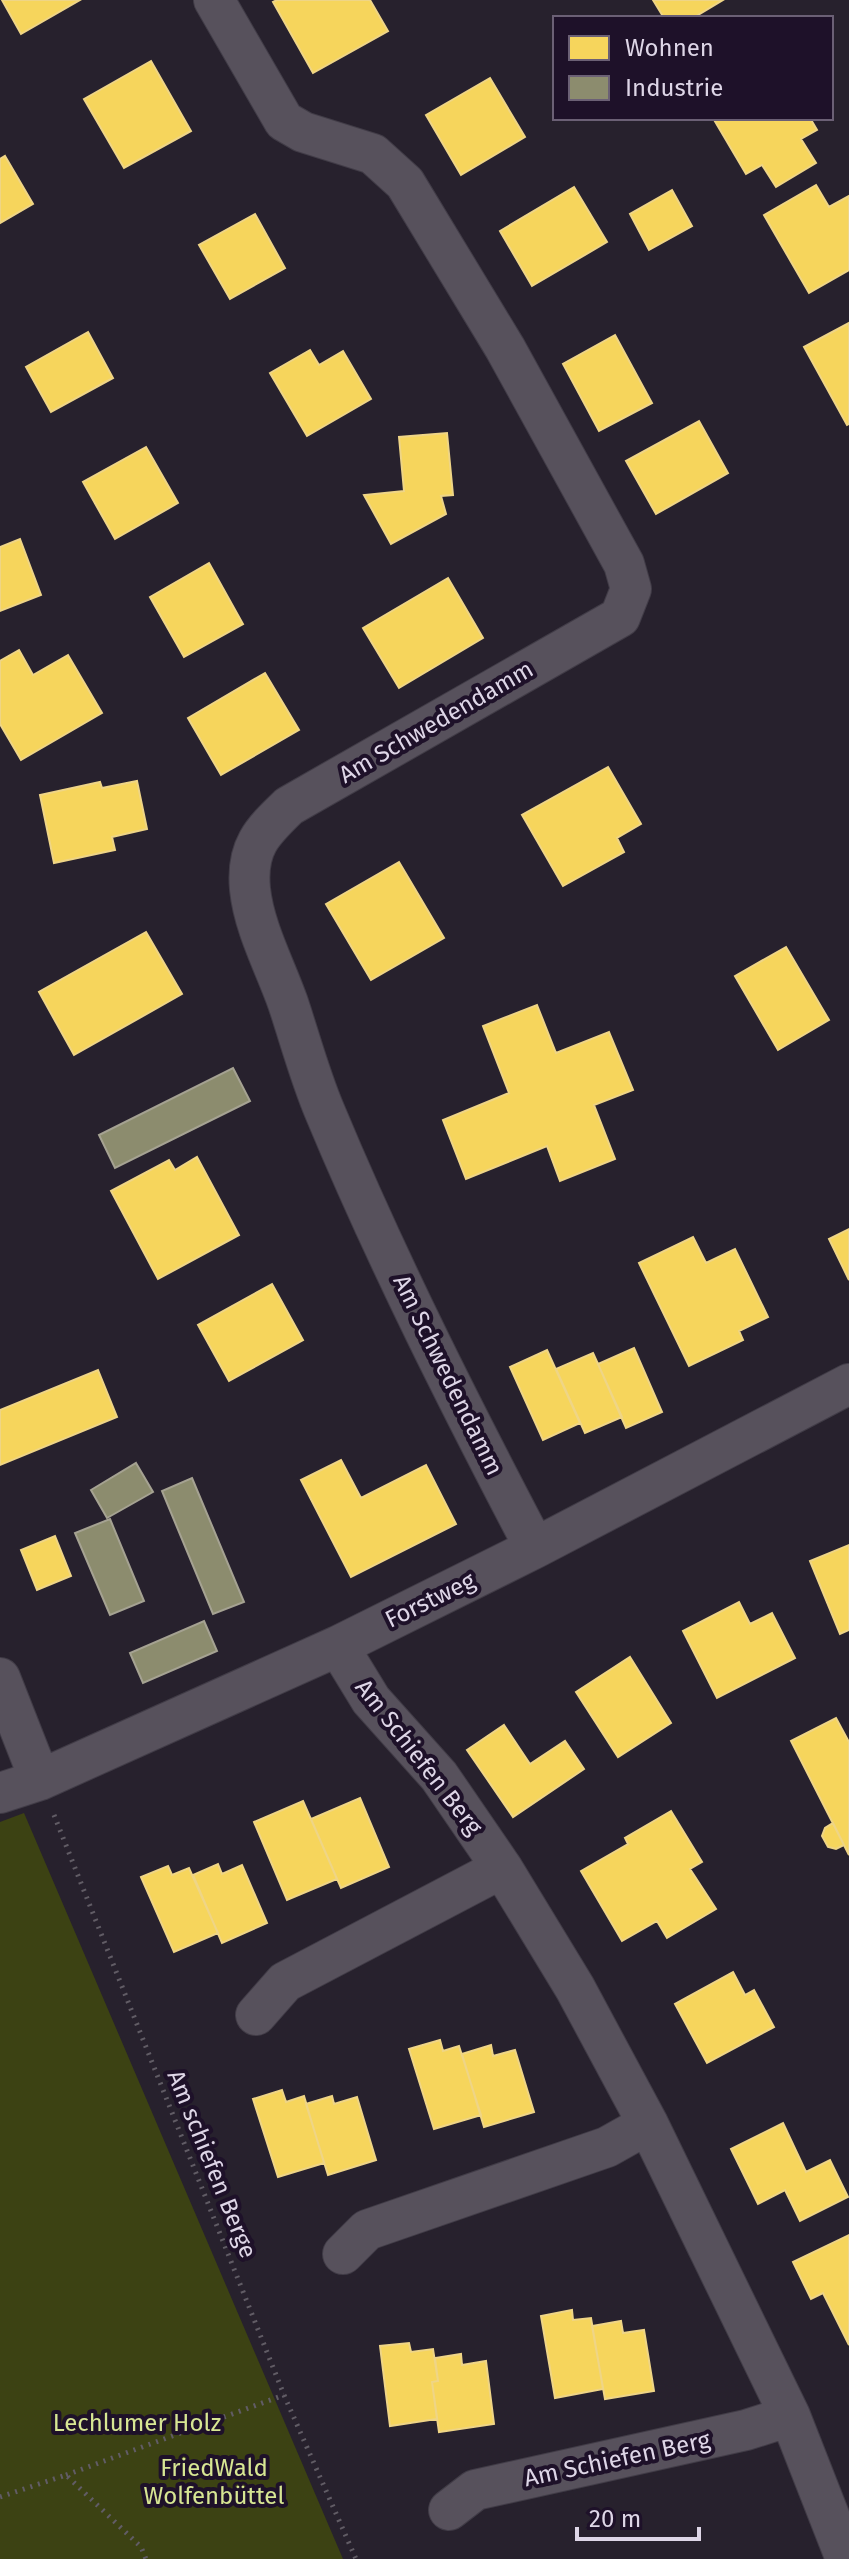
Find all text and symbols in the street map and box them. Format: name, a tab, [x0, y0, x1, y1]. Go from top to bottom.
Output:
legend	[553, 16, 833, 120]
text: Wohnen	[625, 34, 714, 62]
text: Industrie	[625, 74, 723, 102]
street label: Am Schwedendamm	[334, 655, 538, 789]
street label: Am Schwedendamm	[387, 1270, 509, 1480]
street label: Forstweg	[380, 1566, 480, 1634]
street label: Am Schiefen Berg	[350, 1674, 489, 1841]
street label: Am schiefen Berge	[161, 2066, 263, 2262]
park label: Lechlumer Holz	[53, 2409, 221, 2437]
street label: Am Schiefen Berg	[521, 2425, 713, 2492]
park label: FriedWald Wolfenbüttel	[144, 2454, 284, 2510]
scale bar	[577, 2491, 699, 2541]
text: 20 m	[589, 2505, 641, 2533]

